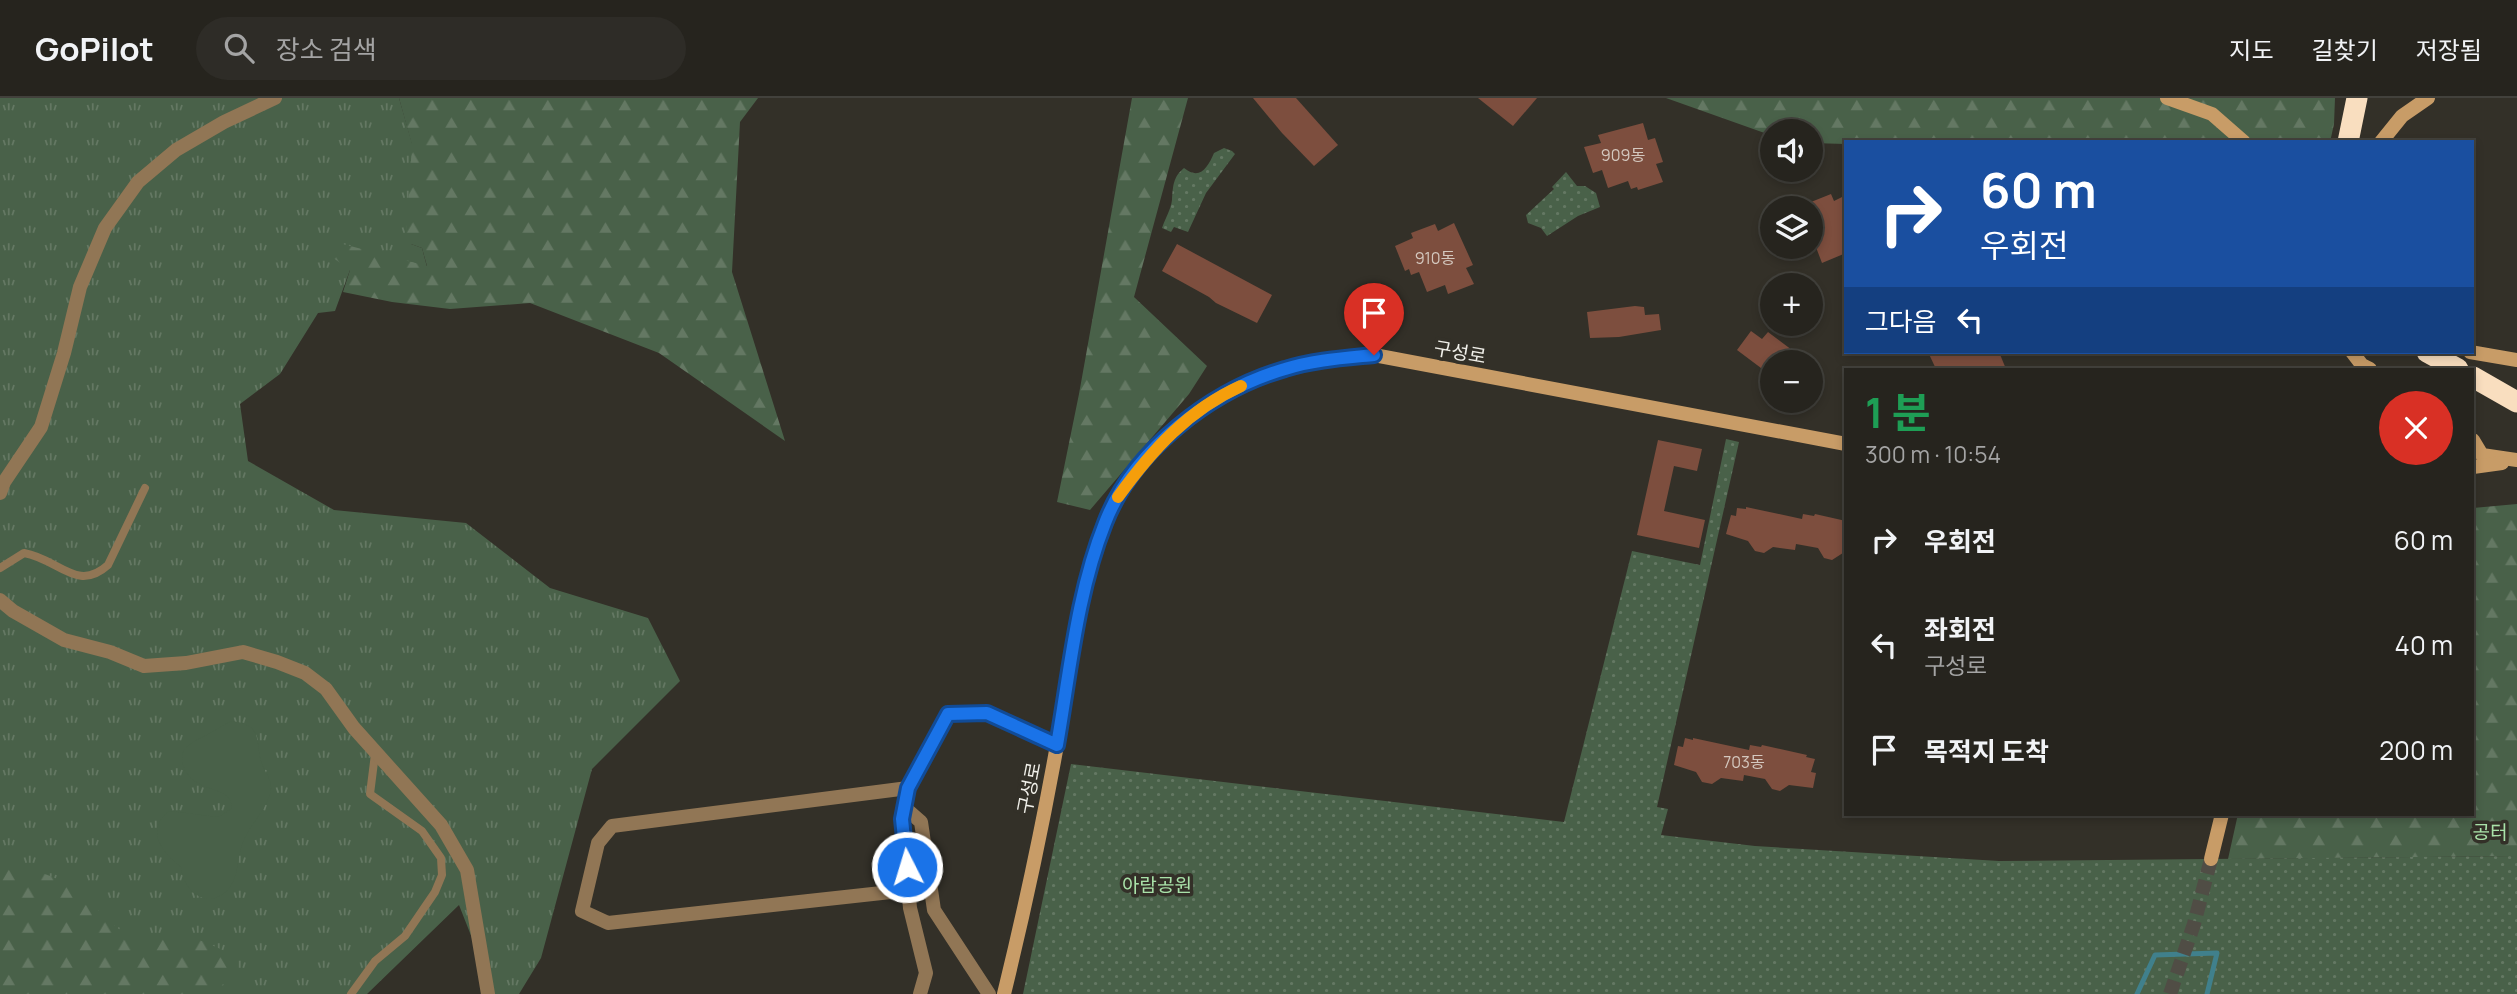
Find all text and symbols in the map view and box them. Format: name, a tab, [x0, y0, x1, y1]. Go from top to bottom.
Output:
search box	[196, 17, 686, 80]
text: GoPilot	[35, 26, 154, 71]
icon: search	[220, 29, 258, 67]
text: 장소 검색	[276, 31, 377, 67]
text: 지도	[2229, 33, 2274, 66]
text: 길찾기	[2312, 33, 2378, 66]
text: 저장됨	[2416, 33, 2482, 66]
map controls	[1760, 119, 1823, 413]
button: sound	[1760, 119, 1823, 182]
house number: 909동	[1601, 144, 1645, 166]
text: 60 m	[1980, 156, 2097, 223]
icon: right	[1865, 168, 1956, 259]
button: layers	[1760, 196, 1823, 259]
text: 우회전	[1980, 223, 2068, 267]
house number: 910동	[1415, 247, 1456, 269]
button: +	[1760, 273, 1823, 336]
pin	[1344, 283, 1404, 355]
icon: arrive	[1355, 294, 1393, 332]
icon: left	[1951, 301, 1989, 339]
text: 그다음	[1865, 303, 1937, 339]
street label: 구성로	[1432, 335, 1488, 369]
button: −	[1760, 350, 1823, 413]
text: 1 분	[1865, 383, 1930, 441]
button: close	[2379, 391, 2453, 465]
text: 300 m · 10:54	[1865, 438, 2001, 470]
icon: right	[1865, 521, 1903, 559]
text: 60 m	[2394, 522, 2453, 558]
text: 우회전	[1924, 523, 1996, 559]
text: 좌회전	[1924, 611, 1996, 647]
icon: left	[1865, 626, 1903, 664]
text: 40 m	[2395, 627, 2453, 663]
text: 구성로	[1924, 649, 1987, 681]
icon: arrive	[1865, 731, 1903, 769]
text: 200 m	[2379, 732, 2453, 768]
text: 목적지 도착	[1924, 733, 2049, 769]
house number: 703동	[1723, 751, 1765, 773]
street label: 구성로	[1011, 760, 1047, 816]
park label: 공터	[2473, 819, 2507, 845]
position arrow	[870, 830, 944, 904]
park label: 아람공원	[1122, 872, 1192, 898]

